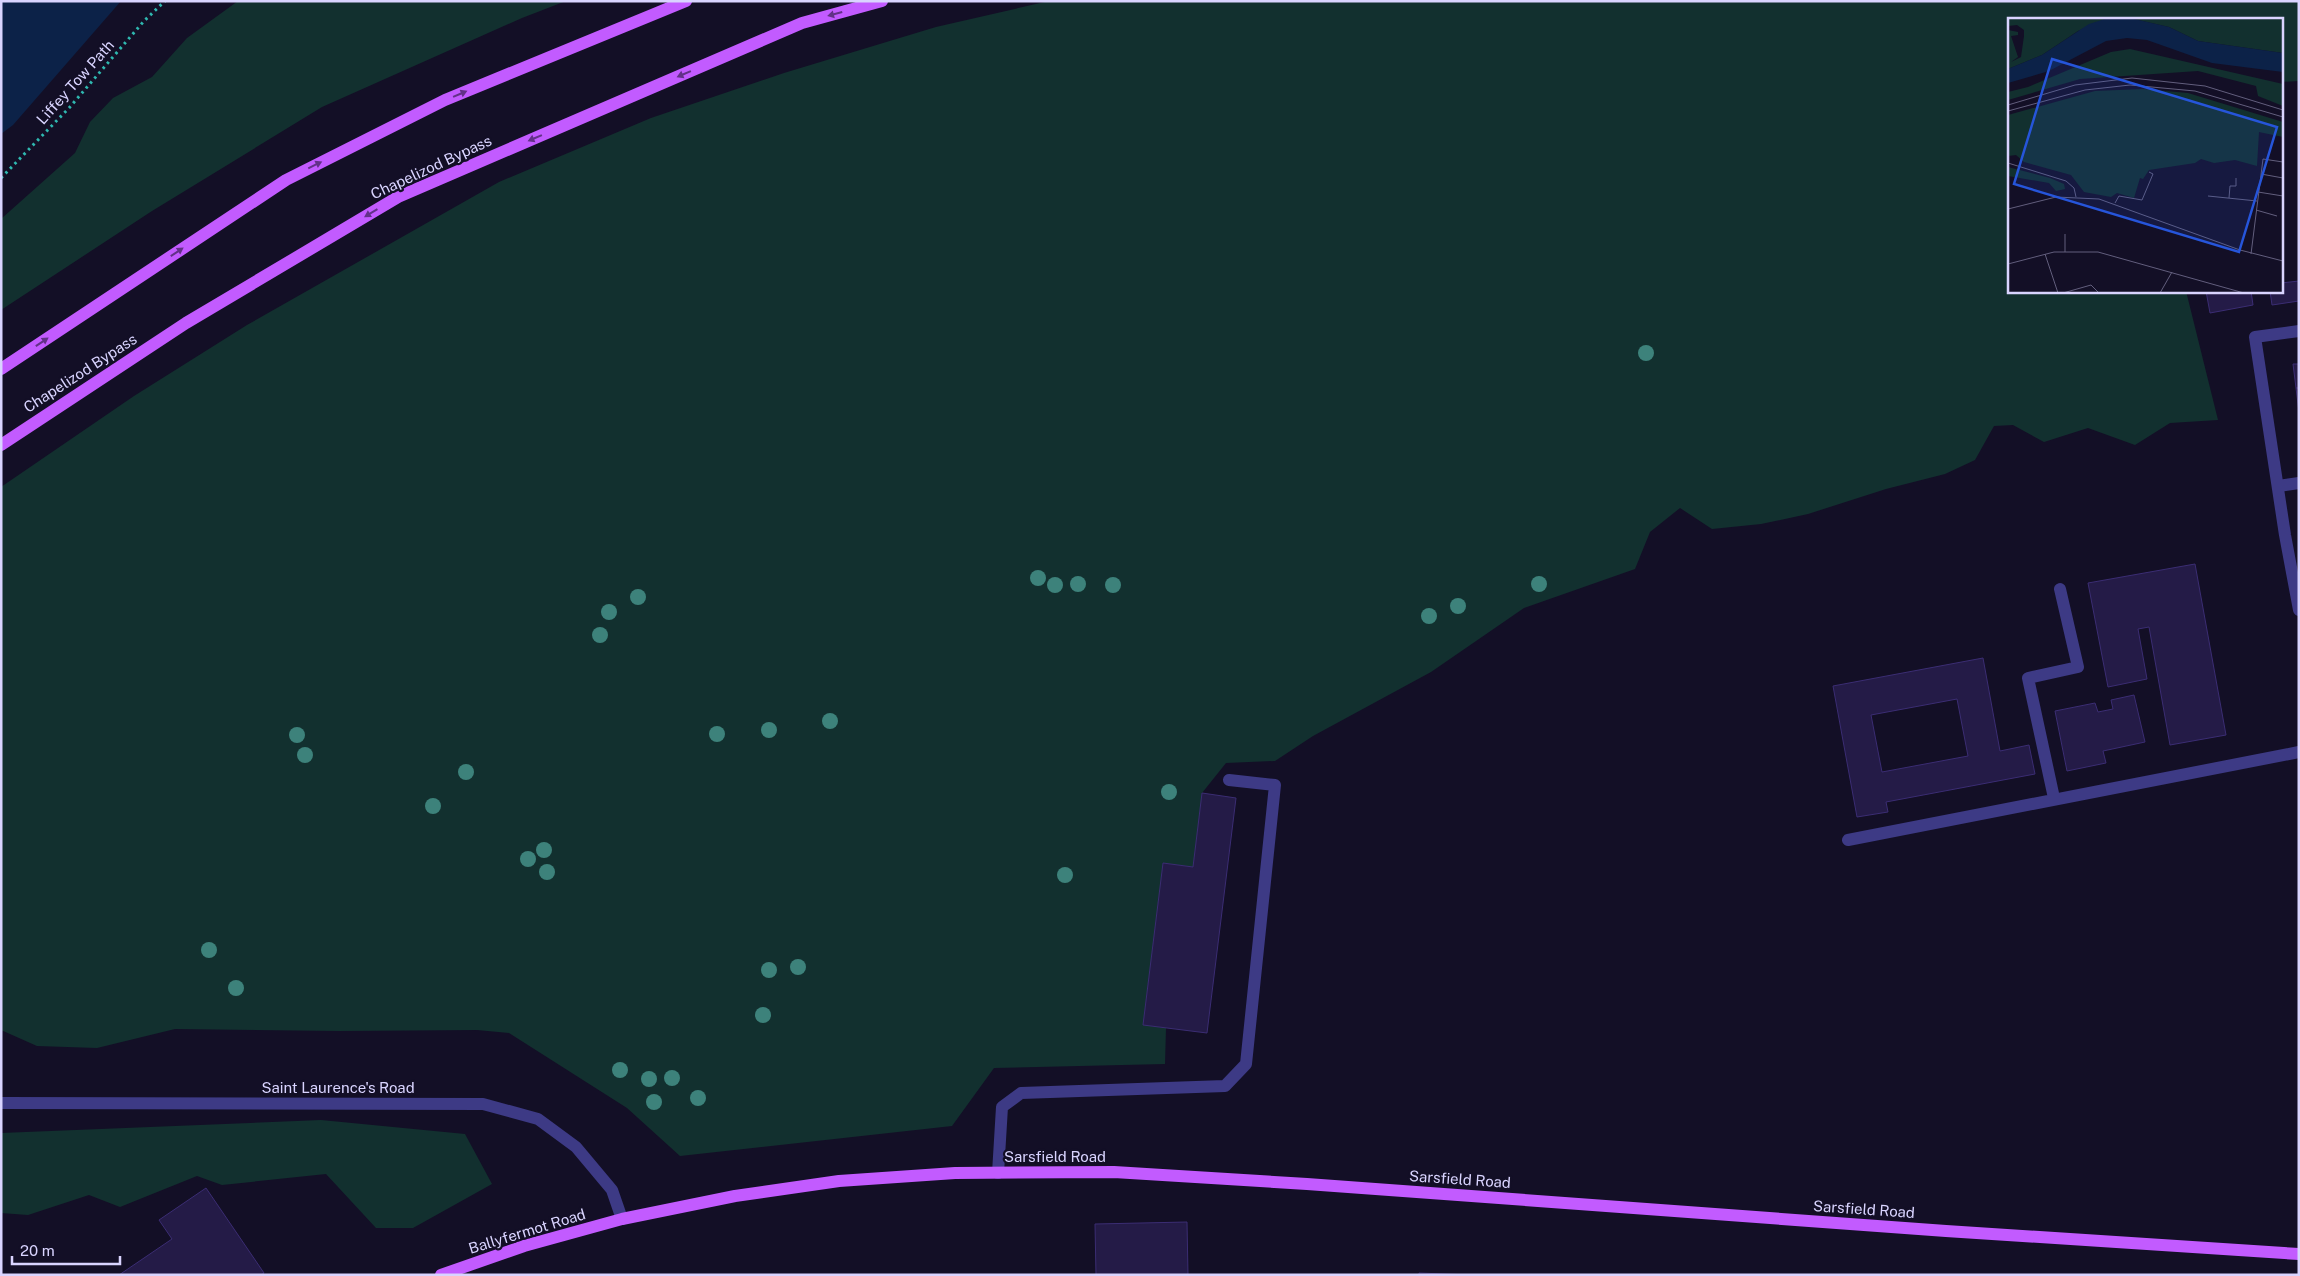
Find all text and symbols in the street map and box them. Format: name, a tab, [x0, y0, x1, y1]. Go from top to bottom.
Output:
one-way arrow	[827, 10, 843, 18]
inset map	[2008, 18, 2282, 292]
street label: Liffey Tow Path	[33, 36, 117, 128]
one-way arrow	[677, 70, 691, 78]
one-way arrow	[453, 90, 468, 97]
street label: Chapelizod Bypass	[368, 132, 494, 202]
one-way arrow	[528, 135, 542, 143]
one-way arrow	[307, 161, 322, 169]
one-way arrow	[365, 209, 378, 218]
one-way arrow	[170, 247, 184, 257]
street label: Chapelizod Bypass	[20, 330, 140, 416]
one-way arrow	[35, 337, 49, 347]
street label: Saint Laurence's Road	[261, 1079, 415, 1096]
street label: Sarsfield Road	[1004, 1148, 1106, 1165]
street label: Sarsfield Road	[1409, 1167, 1511, 1191]
street label: Sarsfield Road	[1813, 1197, 1915, 1221]
street label: Ballyfermot Road	[466, 1205, 588, 1257]
scale bar	[12, 1234, 120, 1266]
text: 20 m	[20, 1242, 55, 1259]

